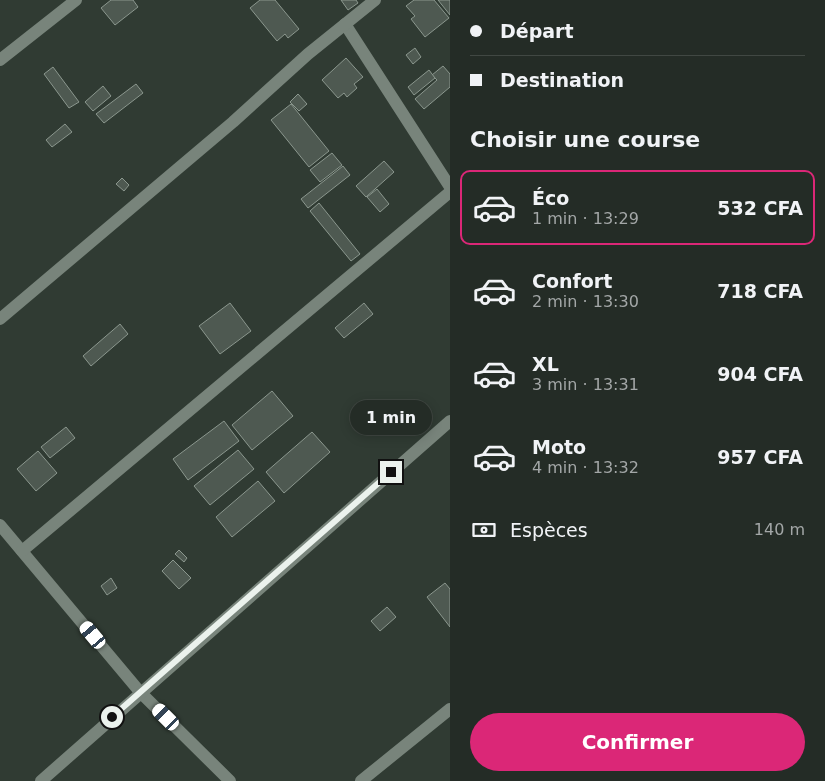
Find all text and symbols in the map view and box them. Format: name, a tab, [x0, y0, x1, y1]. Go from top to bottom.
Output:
text: Départ	[500, 20, 574, 42]
text: Destination	[500, 69, 624, 91]
text: Choisir une course	[470, 127, 700, 152]
icon: car	[472, 185, 517, 230]
text: Éco	[532, 187, 569, 209]
text: 532 CFA	[717, 197, 803, 219]
text: 1 min · 13:29	[532, 209, 639, 228]
icon: car	[472, 268, 517, 313]
text: Confort	[532, 270, 612, 292]
text: 718 CFA	[717, 280, 803, 302]
text: 2 min · 13:30	[532, 292, 639, 311]
icon: car	[472, 351, 517, 396]
text: XL	[532, 353, 559, 375]
text: 904 CFA	[717, 363, 803, 385]
text: 3 min · 13:31	[532, 375, 639, 394]
callout: 1 min	[350, 400, 432, 434]
text: 1 min	[366, 408, 416, 427]
icon: car	[472, 434, 517, 479]
text: Moto	[532, 436, 586, 458]
text: 957 CFA	[717, 446, 803, 468]
text: 4 min · 13:32	[532, 458, 639, 477]
route end	[380, 461, 402, 483]
icon: cash	[470, 516, 498, 544]
text: Espèces	[510, 519, 588, 541]
text: 140 m	[754, 520, 805, 539]
car	[77, 619, 108, 651]
car	[150, 701, 181, 733]
route start	[101, 706, 123, 728]
button: Confirmer	[470, 713, 805, 771]

